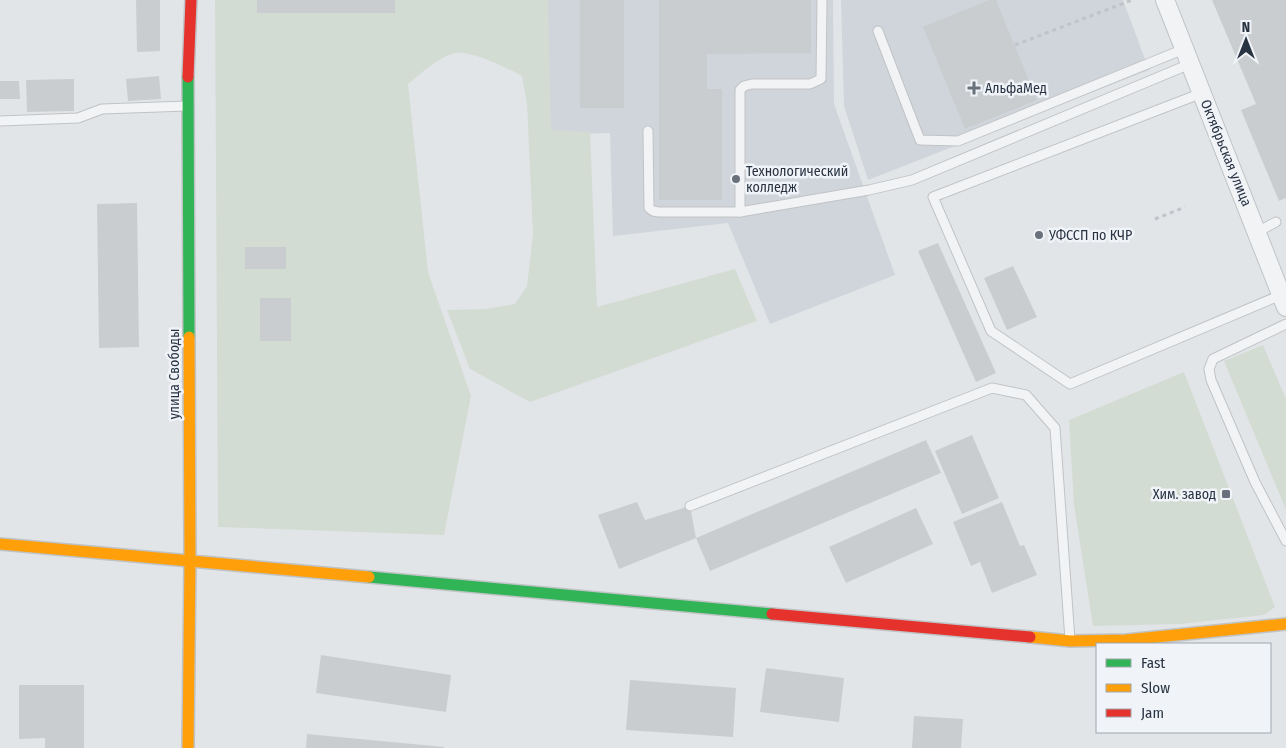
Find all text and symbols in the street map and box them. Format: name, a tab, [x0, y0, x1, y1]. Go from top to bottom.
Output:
north arrow	[1221, 15, 1271, 65]
text: N	[1242, 19, 1250, 36]
place label: АльфаМед	[985, 80, 1047, 97]
marker: АльфаМед	[967, 81, 981, 95]
street label: Октябрьская улица	[1197, 97, 1255, 209]
place label: Технологический колледж	[746, 163, 848, 196]
marker: Технологический колледж	[730, 173, 742, 185]
place label: УФССП по КЧР	[1048, 227, 1132, 244]
marker: УФССП по КЧР	[1033, 229, 1045, 241]
street label: улица Свободы	[166, 329, 183, 419]
place label: Хим. завод	[1153, 486, 1216, 503]
marker: Хим. завод	[1220, 488, 1232, 500]
legend	[1096, 643, 1271, 733]
text: Fast	[1141, 654, 1165, 672]
text: Slow	[1141, 679, 1170, 697]
text: Jam	[1141, 704, 1164, 722]

